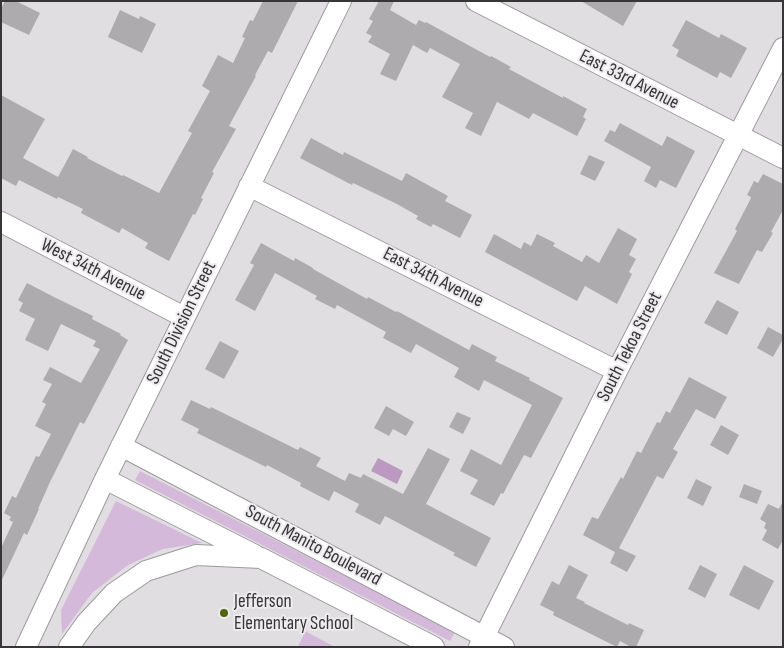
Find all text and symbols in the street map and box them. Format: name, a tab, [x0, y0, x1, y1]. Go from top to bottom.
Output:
street label: East 33rd Avenue	[575, 45, 683, 115]
street label: West 34th Avenue	[37, 234, 149, 306]
street label: East 34th Avenue	[379, 243, 487, 313]
street label: South Division Street	[142, 258, 222, 388]
street label: South Tekoa Street	[593, 288, 667, 406]
street label: South Manito Boulevard	[241, 501, 385, 591]
place label: Jefferson Elementary School	[234, 591, 353, 635]
marker: Jefferson Elementary School	[218, 607, 230, 619]

